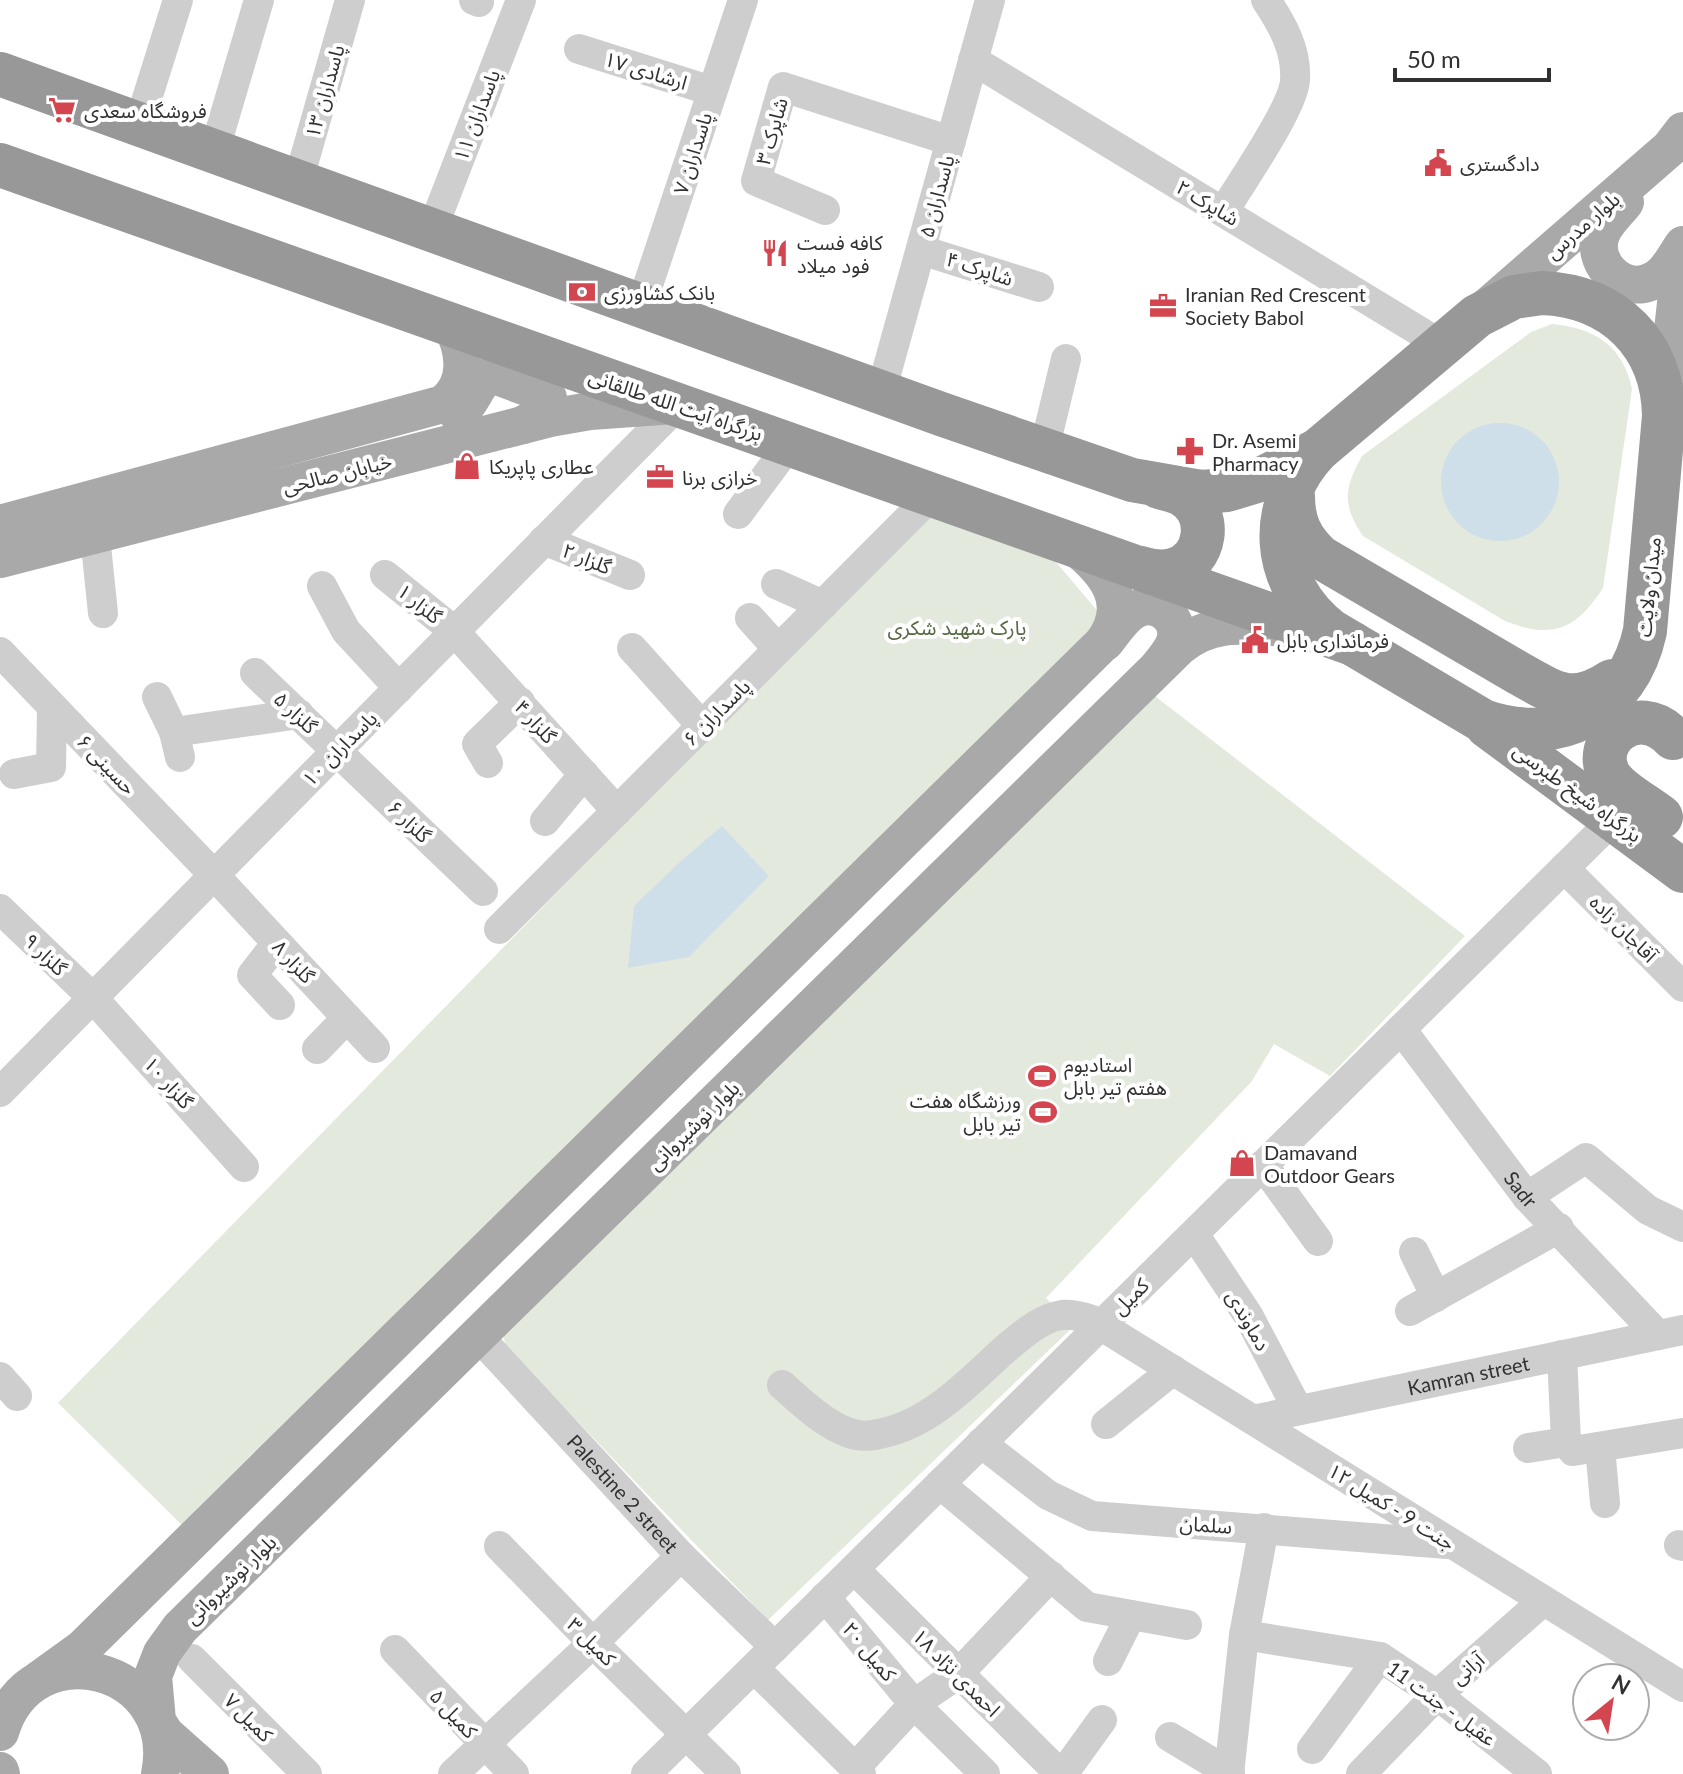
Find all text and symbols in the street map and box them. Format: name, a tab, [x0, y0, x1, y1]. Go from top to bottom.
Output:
scale bar	[1395, 32, 1549, 82]
street label: پاسداران ۱۳	[299, 41, 351, 141]
text: 50 m	[1407, 44, 1461, 73]
street label: ارشادی ۱۷	[601, 46, 691, 95]
street label: پاسداران ١١	[448, 66, 506, 165]
supermarket icon: فروشگاه سعدی	[47, 95, 77, 125]
street label: شاپرک ۳	[750, 95, 794, 168]
place label: فروشگاه سعدی	[84, 98, 207, 123]
street label: پاسداران ۷	[667, 109, 719, 198]
public building icon: دادگستری	[1423, 148, 1453, 178]
place label: دادگستری	[1460, 151, 1540, 176]
street label: پاسداران ۵	[913, 152, 961, 241]
street label: شاپرک ۲	[1171, 174, 1244, 232]
street label: بلوار مدرس	[1540, 186, 1625, 264]
place label: کافه فست فود میلاد	[797, 230, 883, 278]
restaurant icon: کافه فست فود میلاد	[760, 238, 790, 268]
street label: شاپرک ۴	[943, 246, 1016, 292]
bank icon: بانک کشاورزی	[567, 277, 597, 307]
place label: بانک کشاورزی	[604, 280, 715, 305]
place label: Iranian Red Crescent Society Babol	[1185, 282, 1366, 329]
office icon: Iranian Red Crescent Society Babol	[1148, 291, 1178, 321]
street label: بزرگراه آیت الله طالقانی	[586, 363, 766, 446]
place label: Dr. Asemi Pharmacy	[1212, 428, 1299, 475]
pharmacy icon: Dr. Asemi Pharmacy	[1175, 436, 1205, 466]
street label: خیابان صالحی	[280, 448, 394, 499]
shop icon: عطاری پاپریکا	[452, 451, 482, 481]
place label: عطاری پاپریکا	[489, 454, 594, 480]
office icon: خرازی برنا	[645, 462, 675, 492]
place label: خرازی برنا	[682, 465, 758, 490]
street label: میدان ولایت	[1631, 536, 1666, 638]
street label: گلزار ۲	[559, 537, 616, 580]
street label: گلزار ۱	[392, 578, 448, 629]
park label: پارک شهید شکری	[888, 615, 1027, 641]
public building icon: فرمانداری بابل	[1240, 625, 1270, 655]
place label: فرمانداری بابل	[1277, 628, 1389, 653]
street label: پاسداران ۶	[678, 674, 756, 752]
street label: گلزار ۵	[269, 686, 323, 739]
street label: گلزار ۴	[509, 694, 562, 749]
street label: پاسداران ١٠	[297, 706, 383, 792]
street label: حسینی ۶	[72, 729, 141, 800]
street label: بزرگراه شیخ طبرسی	[1507, 737, 1647, 850]
street label: گلزار ۶	[383, 795, 437, 848]
street label: آقاجان زاده	[1585, 889, 1663, 968]
street label: گلزار ٩	[19, 928, 73, 981]
street label: گلزار ۸	[267, 934, 320, 989]
street label: گلزار ۱۰	[139, 1051, 199, 1114]
place label: استادیوم هفتم تیر بابل	[1064, 1052, 1167, 1103]
sports icon: استادیوم هفتم تیر بابل	[1027, 1061, 1057, 1091]
street label: بلوار نوشیروانی	[642, 1075, 744, 1175]
place label: ورزشگاه هفت تیر بابل	[910, 1088, 1021, 1136]
sports icon: ورزشگاه هفت تیر بابل	[1028, 1097, 1058, 1127]
place label: Damavand Outdoor Gears	[1264, 1140, 1395, 1187]
shop icon: Damavand Outdoor Gears	[1227, 1148, 1257, 1178]
street label: Sadr	[1500, 1166, 1543, 1213]
street label: کمیل	[1107, 1272, 1155, 1320]
street label: دماوندی	[1221, 1285, 1276, 1355]
street label: Kamran street	[1405, 1350, 1531, 1399]
street label: Palestine 2 street	[563, 1429, 684, 1557]
street label: جنت 9 - کمیل ۱۲	[1324, 1457, 1460, 1555]
street label: سلمان	[1179, 1510, 1233, 1539]
street label: بلوار نوشیروانی	[179, 1529, 281, 1629]
street label: کمیل ۳	[562, 1612, 622, 1671]
street label: کمیل ۲۰	[838, 1617, 902, 1687]
street label: احمدی نژاد ۱۸	[907, 1623, 1006, 1722]
street label: آرانی	[1445, 1646, 1490, 1690]
street label: عقیل - جنت 11	[1382, 1656, 1501, 1751]
north arrow	[1571, 1662, 1651, 1742]
text: N	[1607, 1668, 1635, 1700]
street label: کمیل ۵	[425, 1683, 483, 1744]
street label: کمیل ۷	[219, 1688, 279, 1747]

